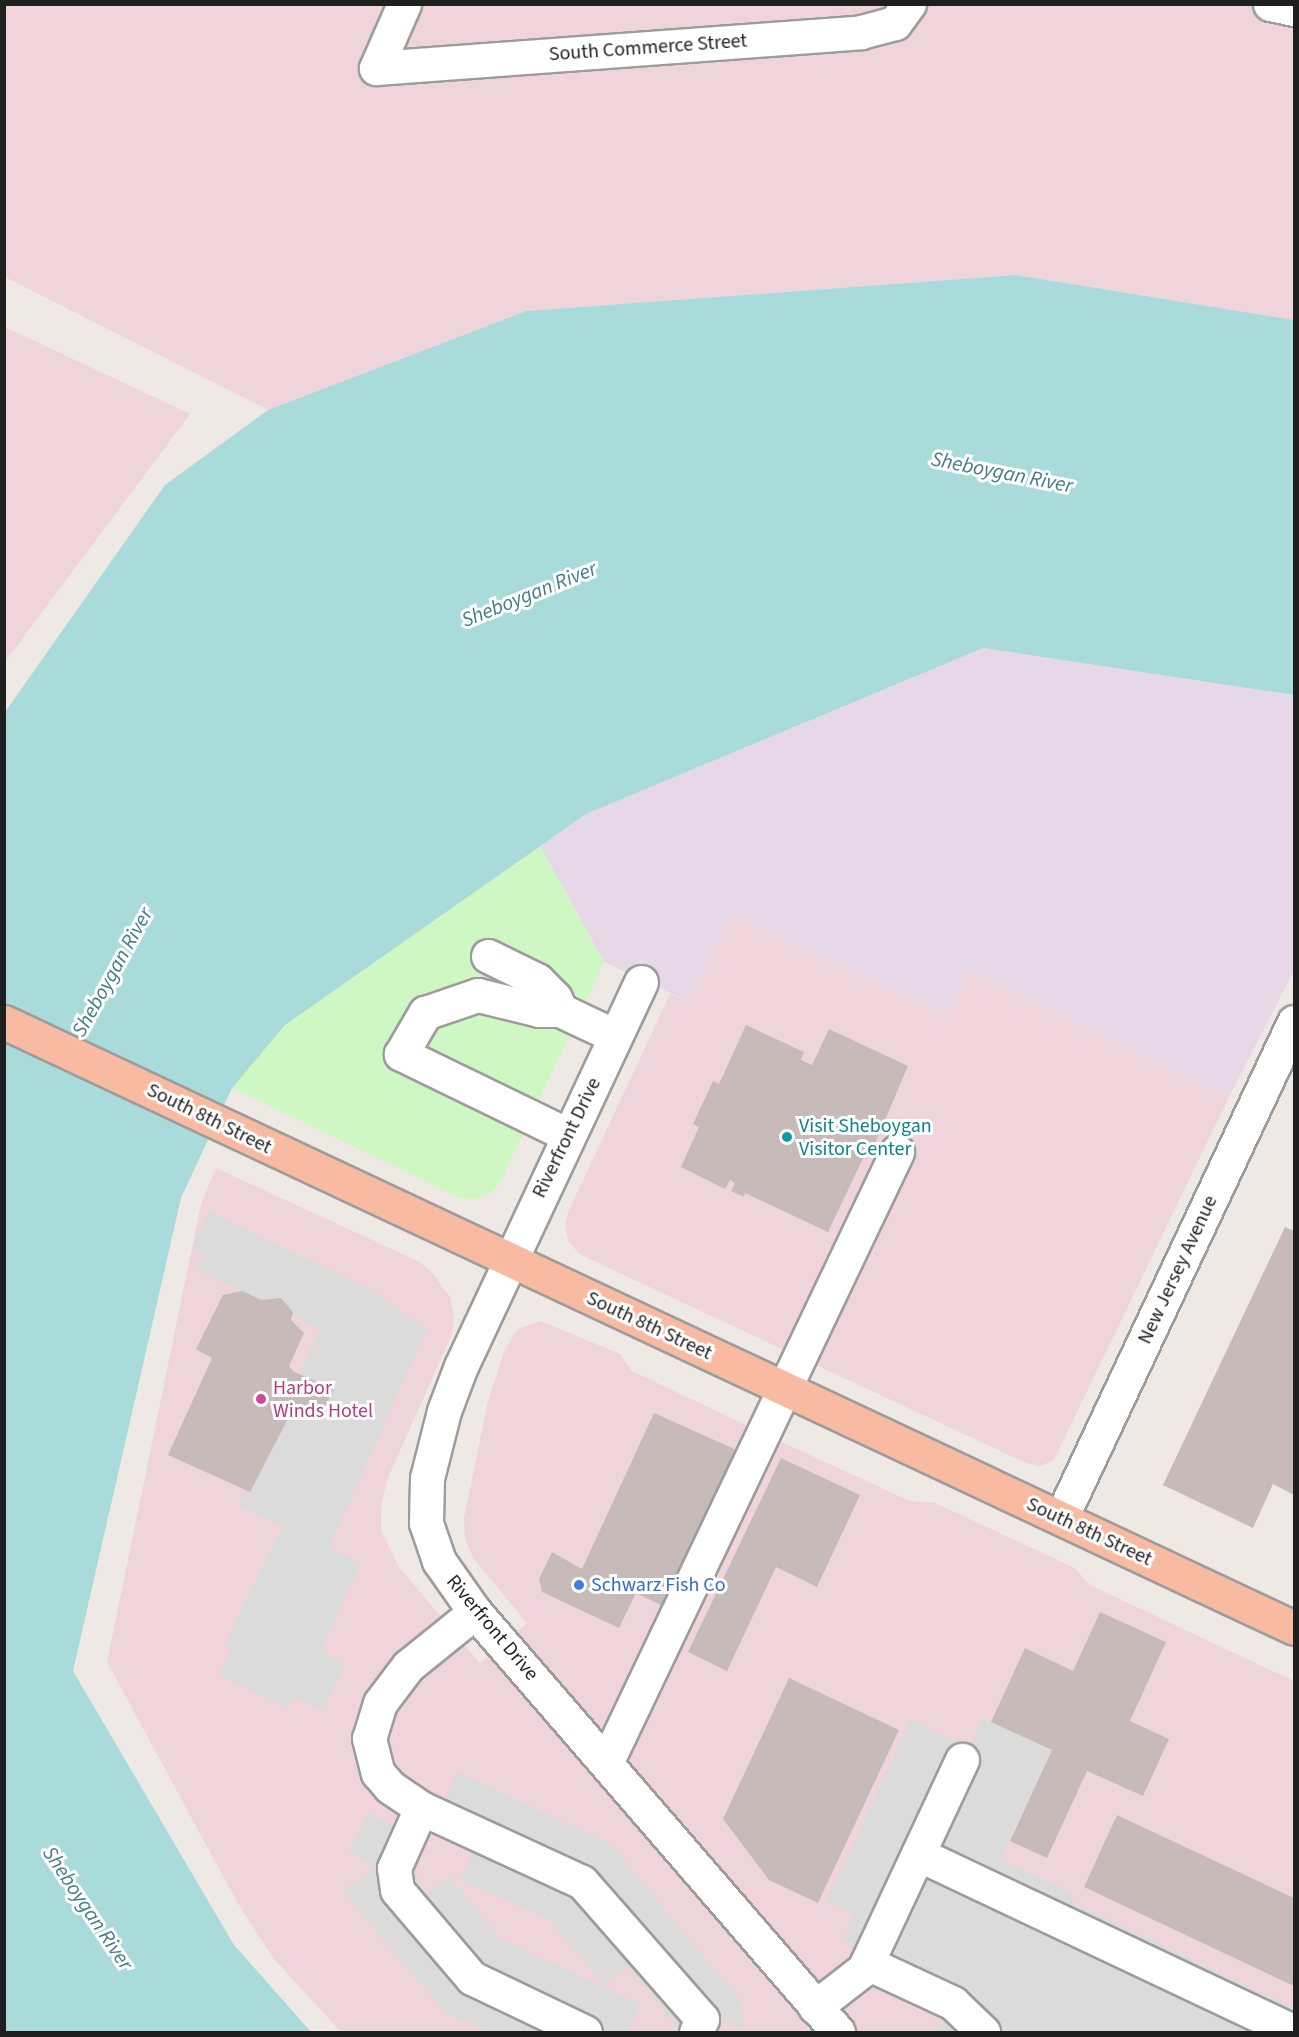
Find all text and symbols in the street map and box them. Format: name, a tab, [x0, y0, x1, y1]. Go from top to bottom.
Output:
street label: South Commerce Street	[548, 29, 748, 67]
water label: Sheboygan River	[929, 446, 1075, 498]
water label: Sheboygan River	[458, 555, 600, 633]
water label: Sheboygan River	[66, 903, 158, 1041]
street label: Riverfront Drive	[528, 1074, 606, 1202]
street label: South 8th Street	[143, 1078, 275, 1160]
place label: Visit Sheboygan Visitor Center	[799, 1114, 932, 1161]
marker: Visit Sheboygan Visitor Center	[780, 1130, 794, 1144]
street label: New Jersey Avenue	[1133, 1192, 1223, 1348]
street label: South 8th Street	[582, 1286, 716, 1366]
place label: Harbor Winds Hotel	[273, 1376, 373, 1423]
marker: Harbor Winds Hotel	[254, 1392, 268, 1406]
street label: South 8th Street	[1022, 1492, 1156, 1572]
street label: Riverfront Drive	[441, 1570, 543, 1686]
place label: Schwarz Fish Co	[591, 1573, 726, 1597]
marker: Schwarz Fish Co	[572, 1578, 586, 1592]
water label: Sheboygan River	[37, 1841, 139, 1975]

